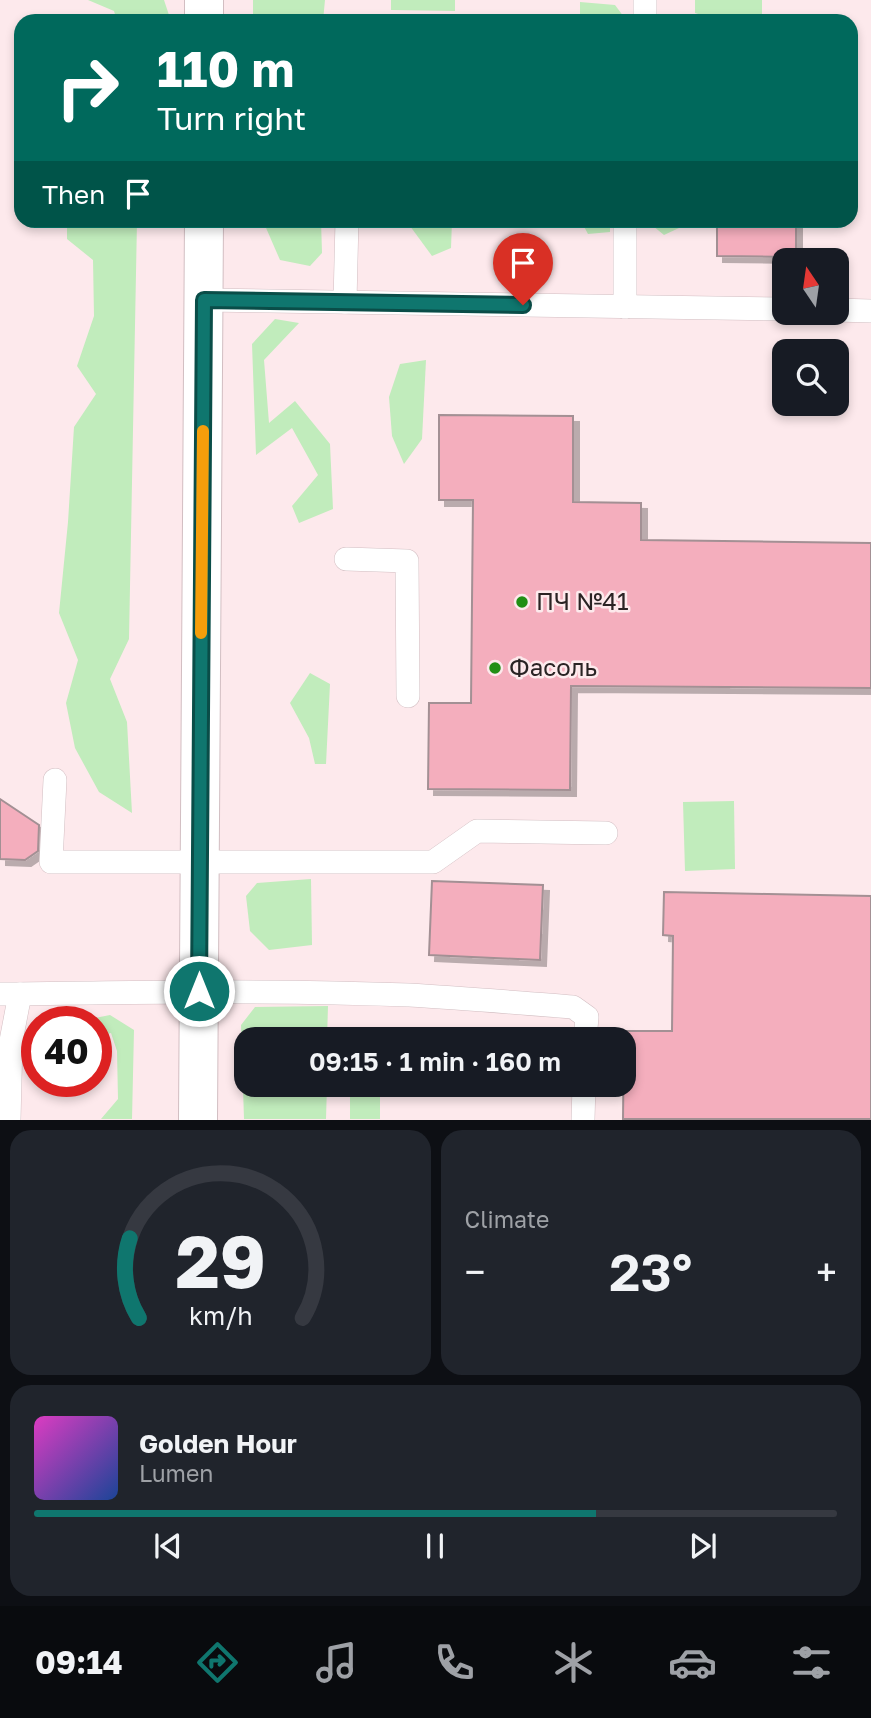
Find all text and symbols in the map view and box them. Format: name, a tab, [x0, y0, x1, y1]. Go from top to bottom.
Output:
text: 110 m	[157, 39, 294, 98]
icon: right	[42, 42, 133, 133]
text: Turn right	[157, 99, 306, 137]
icon: arrive	[119, 175, 157, 213]
text: Then	[42, 179, 105, 210]
pin	[493, 233, 553, 305]
icon: arrive	[504, 244, 542, 282]
north arrow	[772, 248, 849, 326]
map controls	[772, 248, 849, 416]
button: search	[772, 339, 849, 416]
place label: ПЧ №41	[536, 586, 629, 615]
marker: ПЧ №41	[514, 594, 530, 610]
place label: Фасоль	[509, 652, 597, 681]
marker: Фасоль	[487, 660, 503, 676]
position arrow	[162, 954, 236, 1028]
speed limit sign: 40	[21, 1006, 112, 1097]
text: 09:15 · 1 min · 160 m	[309, 1046, 561, 1077]
text: Climate	[465, 1205, 549, 1233]
text: 29	[175, 1218, 266, 1305]
text: 23°	[609, 1240, 692, 1302]
text: −	[465, 1249, 485, 1294]
text: +	[816, 1249, 837, 1294]
text: km/h	[188, 1300, 252, 1331]
text: Golden Hour	[139, 1428, 297, 1459]
text: Lumen	[139, 1459, 213, 1487]
icon: previous	[149, 1527, 187, 1565]
icon: pause	[416, 1527, 454, 1565]
icon: next	[684, 1527, 722, 1565]
icon: directions	[193, 1638, 242, 1687]
icon: music	[312, 1638, 361, 1687]
icon: phone	[430, 1638, 479, 1687]
icon: climate	[549, 1638, 598, 1687]
icon: car	[668, 1638, 717, 1687]
icon: filters	[787, 1638, 836, 1687]
text: 09:14	[35, 1643, 123, 1681]

